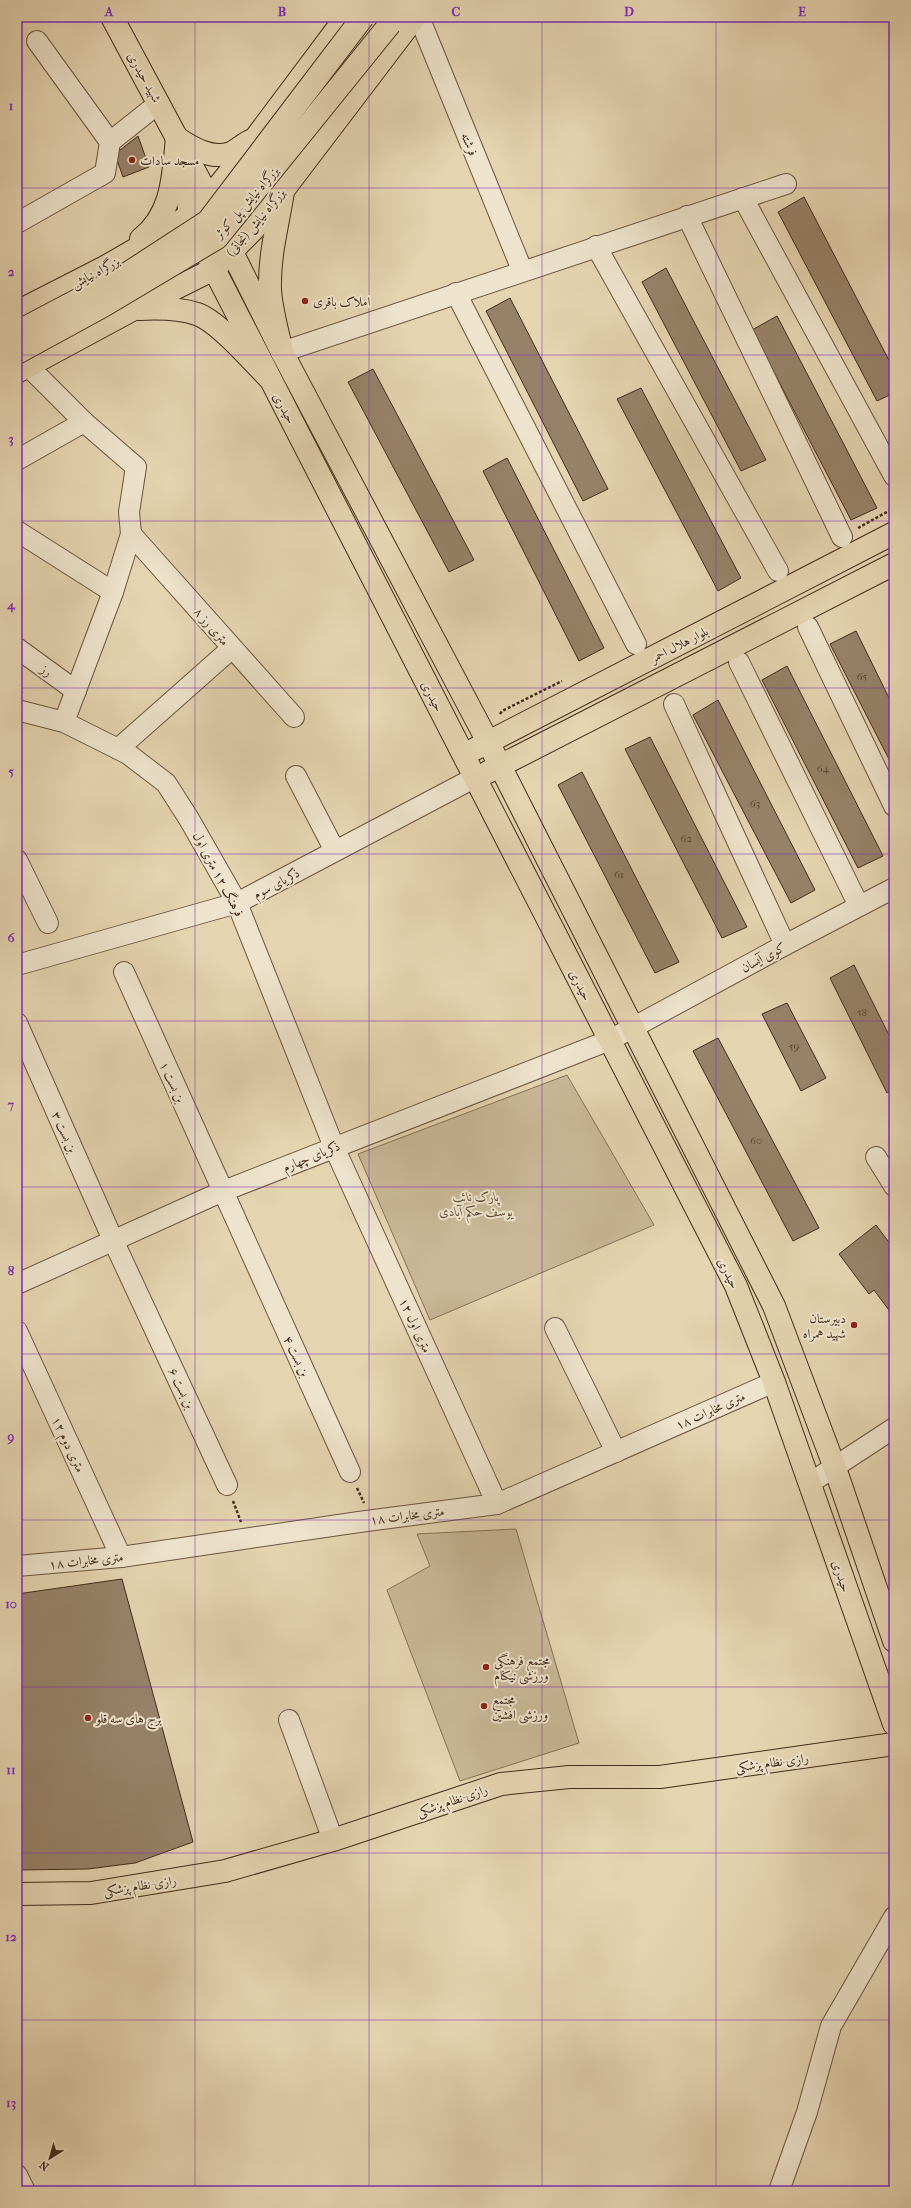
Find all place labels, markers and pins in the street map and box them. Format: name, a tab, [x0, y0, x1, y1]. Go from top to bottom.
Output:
place label: مسجد سادات	[140, 153, 199, 168]
marker: مسجد سادات	[127, 155, 137, 165]
place label: املاک باقری	[313, 294, 371, 310]
marker: املاک باقری	[300, 296, 310, 306]
place label: دبیرستان شهید همراه	[803, 1311, 846, 1342]
marker: دبیرستان شهید همراه	[849, 1320, 859, 1330]
place label: مجتمع فرهنگی ورزشی نیکنام	[494, 1653, 550, 1687]
marker: مجتمع فرهنگی ورزشی نیکنام	[481, 1662, 491, 1672]
place label: مجتمع ورزشی افشین	[492, 1692, 548, 1724]
marker: مجتمع ورزشی افشین	[479, 1701, 489, 1711]
place label: برج های سه قلو	[94, 1711, 162, 1730]
marker: برج های سه قلو	[83, 1713, 93, 1723]

